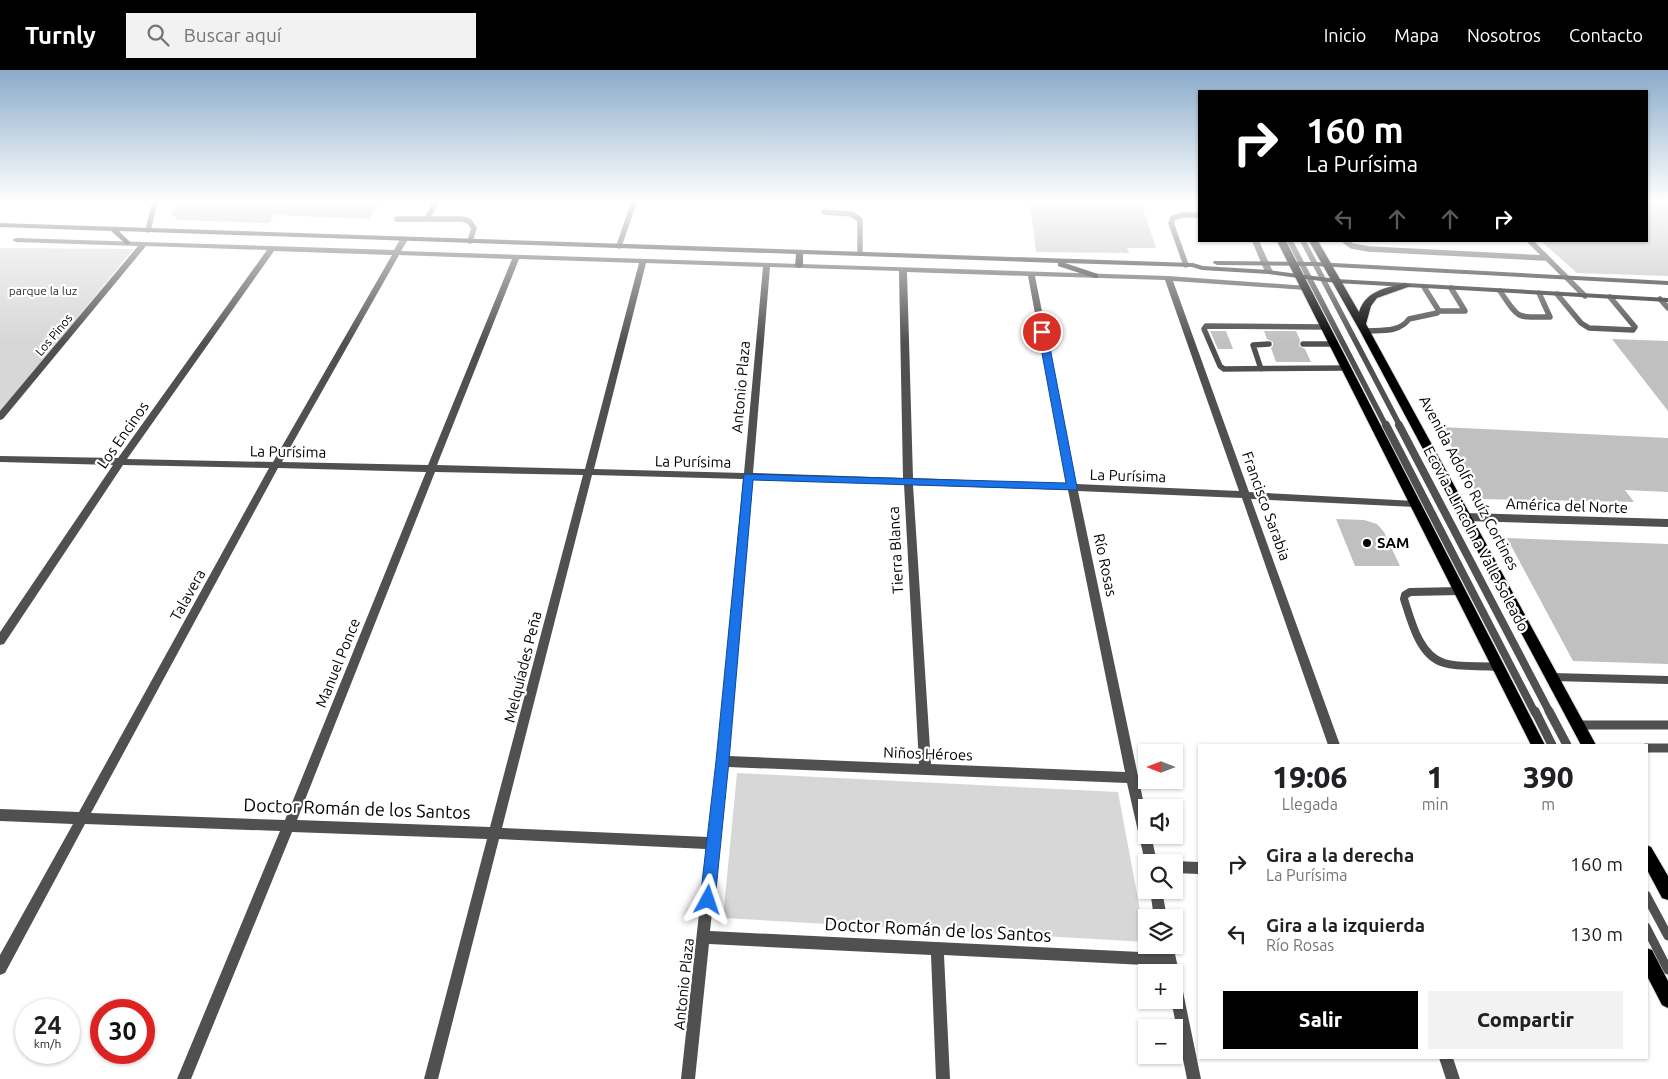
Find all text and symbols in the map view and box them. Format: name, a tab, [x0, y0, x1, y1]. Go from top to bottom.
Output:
search box	[126, 13, 476, 58]
icon: search	[144, 21, 172, 49]
text: Turnly	[25, 22, 96, 49]
text: Buscar aquí	[184, 24, 281, 46]
text: Inicio	[1324, 25, 1366, 45]
text: Mapa	[1394, 25, 1439, 45]
text: Nosotros	[1467, 25, 1541, 45]
text: Contacto	[1569, 25, 1643, 45]
icon: right	[1223, 110, 1288, 175]
text: 160 m	[1306, 110, 1404, 150]
text: La Purísima	[1306, 151, 1418, 176]
icon: left	[1330, 205, 1358, 233]
icon: ahead	[1383, 205, 1411, 233]
icon: ahead	[1436, 205, 1464, 233]
icon: right	[1489, 205, 1517, 233]
park label: parque la luz	[9, 284, 78, 297]
street label: Los Pinos	[32, 311, 75, 358]
pin	[1021, 311, 1063, 353]
icon: arrive	[1028, 318, 1056, 346]
street label: Antonio Plaza	[728, 340, 753, 434]
street label: Avenida Adolfo Ruíz Cortines	[1416, 393, 1523, 573]
street label: Los Encinos	[93, 398, 152, 471]
street label: La Purísima	[250, 442, 326, 461]
street label: Ecovía - Lincoln a Valle Soleado	[1420, 443, 1533, 634]
street label: Francisco Sarabia	[1239, 449, 1294, 563]
street label: La Purísima	[655, 452, 731, 471]
street label: La Purísima	[1090, 466, 1167, 485]
street label: América del Norte	[1506, 495, 1628, 516]
street label: Tierra Blanca	[885, 506, 906, 594]
street label: Río Rosas	[1091, 532, 1120, 598]
place label: SAM	[1377, 534, 1409, 551]
marker: SAM	[1361, 537, 1373, 549]
street label: Talavera	[167, 566, 209, 623]
street label: Melquíades Peña	[500, 609, 545, 724]
street label: Manuel Ponce	[312, 616, 363, 710]
street label: Niños Héroes	[883, 743, 973, 764]
north arrow	[1138, 744, 1182, 789]
map controls	[1138, 744, 1183, 1064]
text: 19:06	[1272, 760, 1347, 794]
text: 1	[1427, 760, 1444, 794]
text: 390	[1523, 760, 1574, 794]
street label: Doctor Román de los Santos	[243, 794, 471, 822]
text: Llegada	[1282, 795, 1338, 813]
text: min	[1422, 795, 1449, 813]
text: m	[1541, 795, 1555, 813]
button: sound	[1138, 799, 1183, 844]
text: Gira a la derecha	[1266, 844, 1414, 866]
icon: right	[1223, 850, 1251, 878]
text: 160 m	[1570, 853, 1623, 875]
button: search	[1138, 854, 1183, 899]
text: La Purísima	[1266, 866, 1348, 884]
position arrow	[681, 873, 733, 925]
button: layers	[1138, 909, 1183, 954]
street label: Doctor Román de los Santos	[824, 913, 1052, 945]
text: Gira a la izquierda	[1266, 914, 1425, 936]
icon: left	[1223, 920, 1251, 948]
text: 130 m	[1570, 923, 1623, 945]
text: Río Rosas	[1266, 936, 1334, 954]
street label: Antonio Plaza	[670, 937, 697, 1031]
button: +	[1138, 964, 1183, 1009]
button: Salir	[1223, 991, 1418, 1049]
button: Compartir	[1428, 991, 1623, 1049]
speed limit sign: 30	[90, 999, 155, 1064]
text: 24	[33, 1011, 62, 1039]
button: −	[1138, 1019, 1183, 1064]
text: km/h	[34, 1037, 61, 1050]

